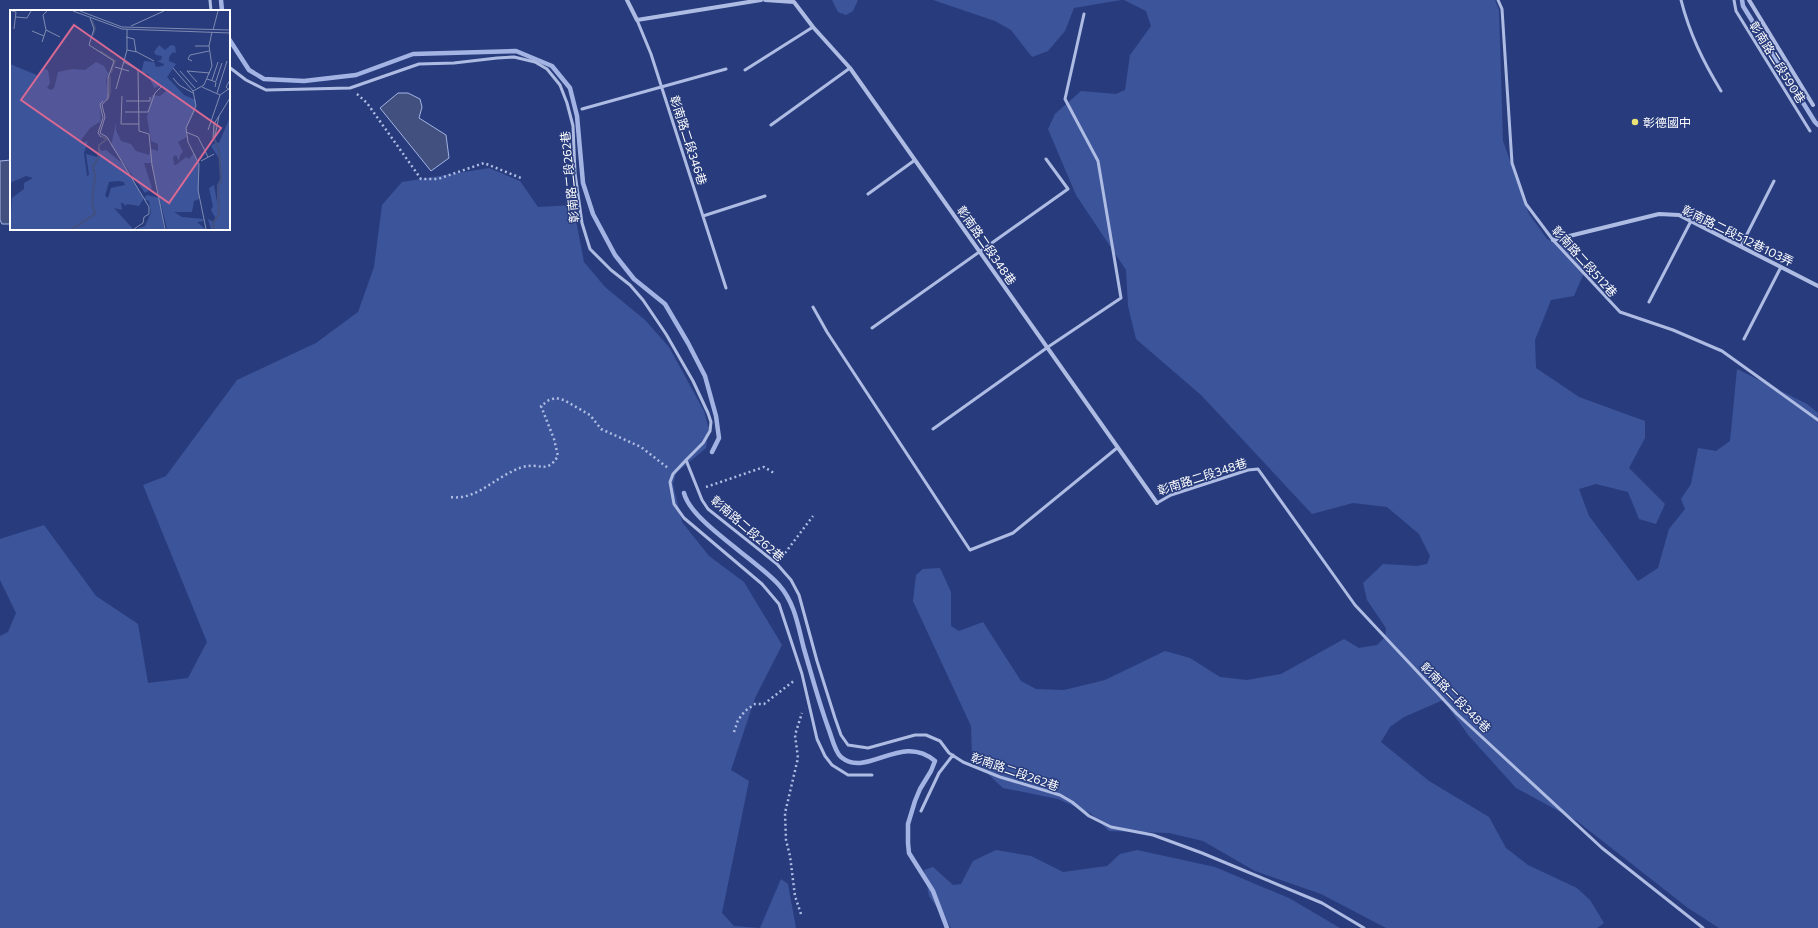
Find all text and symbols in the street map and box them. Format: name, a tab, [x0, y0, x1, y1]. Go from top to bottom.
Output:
inset map	[10, 10, 230, 230]
street label: 彰南路二段590巷	[1747, 18, 1809, 106]
street label: 彰南路二段346巷	[668, 93, 710, 187]
place label: 彰德國中	[1643, 115, 1691, 129]
marker: 彰德國中	[1630, 117, 1640, 127]
street label: 彰南路二段262巷	[557, 130, 581, 224]
street label: 彰南路二段512巷103弄	[1680, 202, 1796, 268]
street label: 彰南路二段348巷	[954, 203, 1020, 287]
street label: 彰南路二段512巷	[1549, 223, 1621, 299]
street label: 彰南路二段348巷	[1155, 455, 1249, 497]
street label: 彰南路二段262巷	[708, 492, 788, 564]
street label: 彰南路二段348巷	[1418, 659, 1494, 735]
street label: 彰南路二段262巷	[969, 749, 1061, 793]

